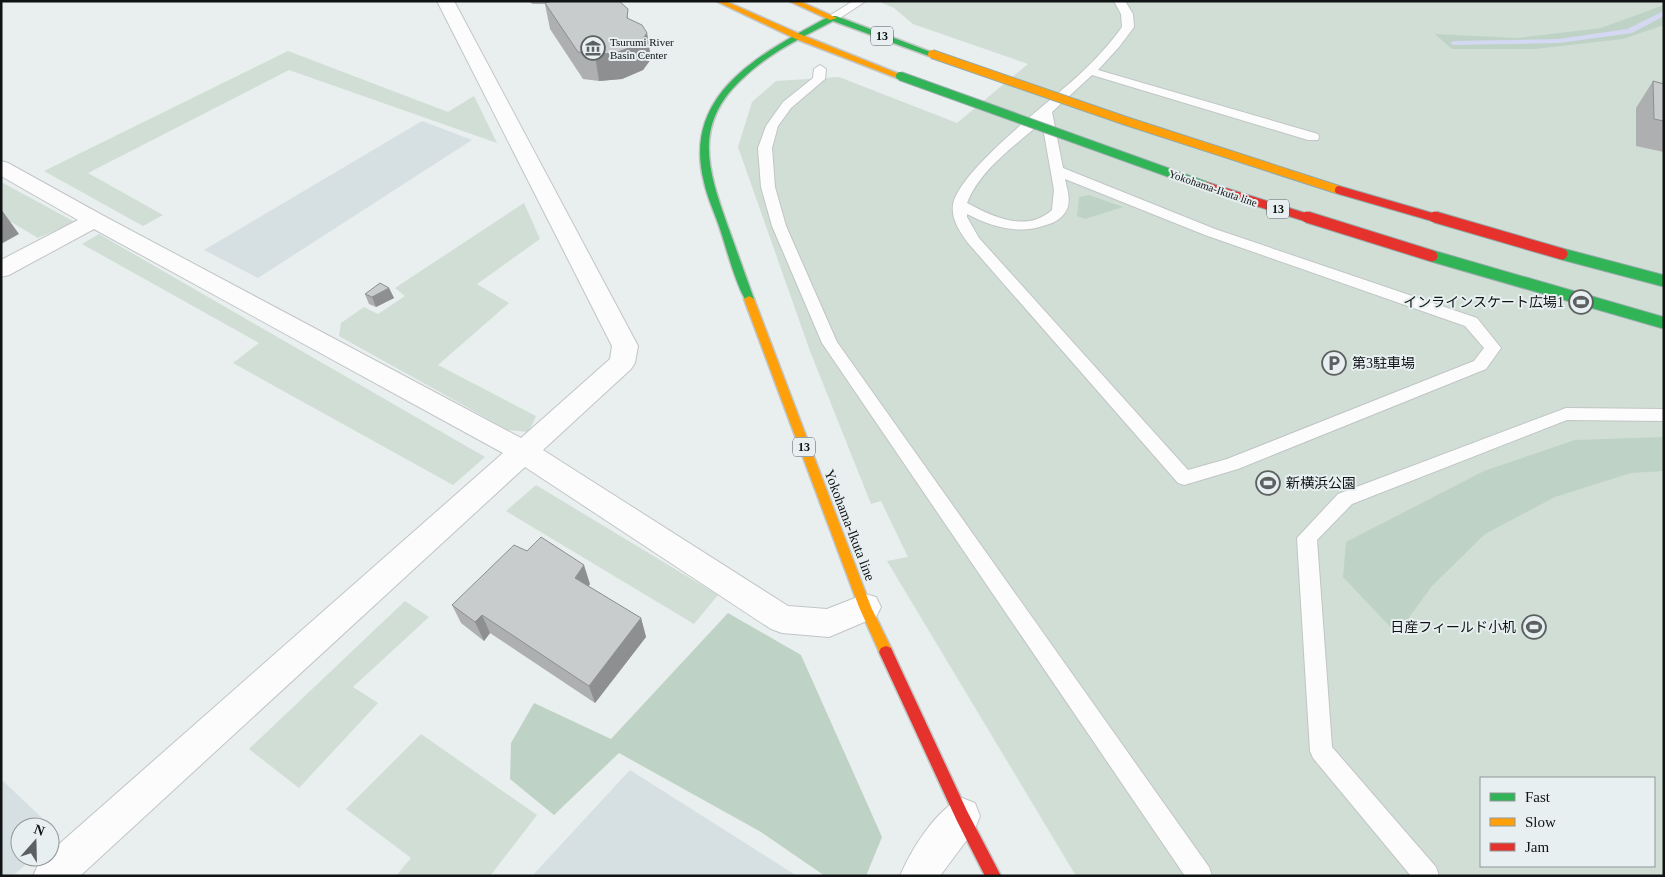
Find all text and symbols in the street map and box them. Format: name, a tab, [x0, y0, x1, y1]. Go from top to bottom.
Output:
road number: 13	[871, 27, 893, 46]
museum icon: Tsurumi River Basin Center	[580, 35, 606, 61]
place label: Tsurumi River Basin Center	[610, 36, 674, 61]
street label: Yokohama-Ikuta line	[1167, 167, 1259, 209]
road number: 13	[1267, 200, 1289, 218]
sports icon: インラインスケート広場1	[1568, 289, 1594, 315]
place label: インラインスケート広場1	[1403, 295, 1564, 310]
parking icon: 第3駐車場	[1321, 350, 1347, 376]
place label: 第3駐車場	[1352, 355, 1415, 371]
road number: 13	[793, 438, 815, 457]
street label: Yokohama-Ikuta line	[821, 467, 878, 583]
sports icon: 新横浜公園	[1255, 470, 1281, 496]
place label: 新横浜公園	[1286, 476, 1356, 491]
sports icon: 日産フィールド小机	[1521, 614, 1547, 640]
place label: 日産フィールド小机	[1390, 620, 1516, 635]
legend	[1480, 777, 1655, 867]
text: Fast	[1525, 789, 1551, 805]
text: Slow	[1525, 814, 1556, 830]
north arrow	[10, 817, 60, 867]
text: N	[32, 821, 47, 839]
text: Jam	[1525, 839, 1549, 855]

